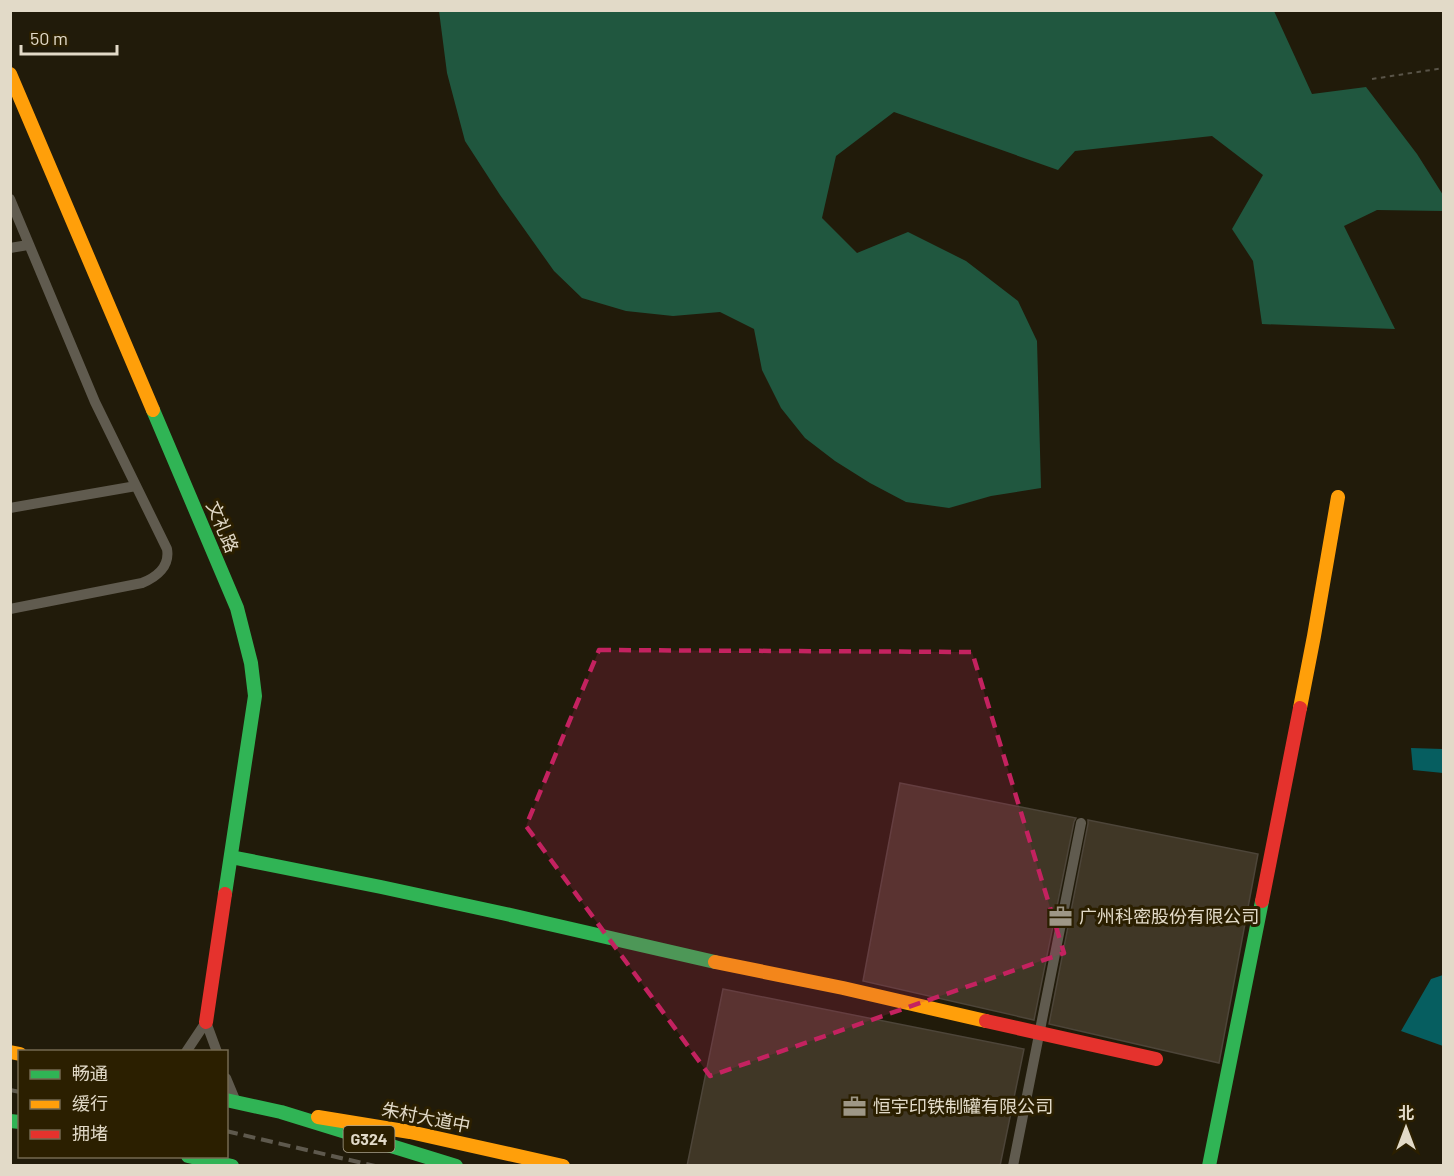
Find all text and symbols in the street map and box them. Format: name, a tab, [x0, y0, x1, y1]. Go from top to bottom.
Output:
scale bar	[21, 18, 117, 56]
text: 50 m	[30, 27, 68, 49]
street label: 文礼路	[202, 497, 244, 556]
office icon: 广州科密股份有限公司	[1048, 904, 1074, 930]
place label: 广州科密股份有限公司	[1079, 905, 1259, 927]
legend	[18, 1050, 228, 1158]
text: 畅通	[72, 1062, 108, 1084]
text: 缓行	[72, 1092, 108, 1114]
office icon: 恒宇印铁制罐有限公司	[842, 1094, 868, 1120]
place label: 恒宇印铁制罐有限公司	[873, 1095, 1053, 1117]
street label: 朱村大道中	[380, 1098, 472, 1136]
north arrow	[1376, 1098, 1436, 1158]
text: 北	[1398, 1103, 1414, 1122]
text: 拥堵	[72, 1122, 108, 1144]
road number: G324	[344, 1126, 394, 1152]

